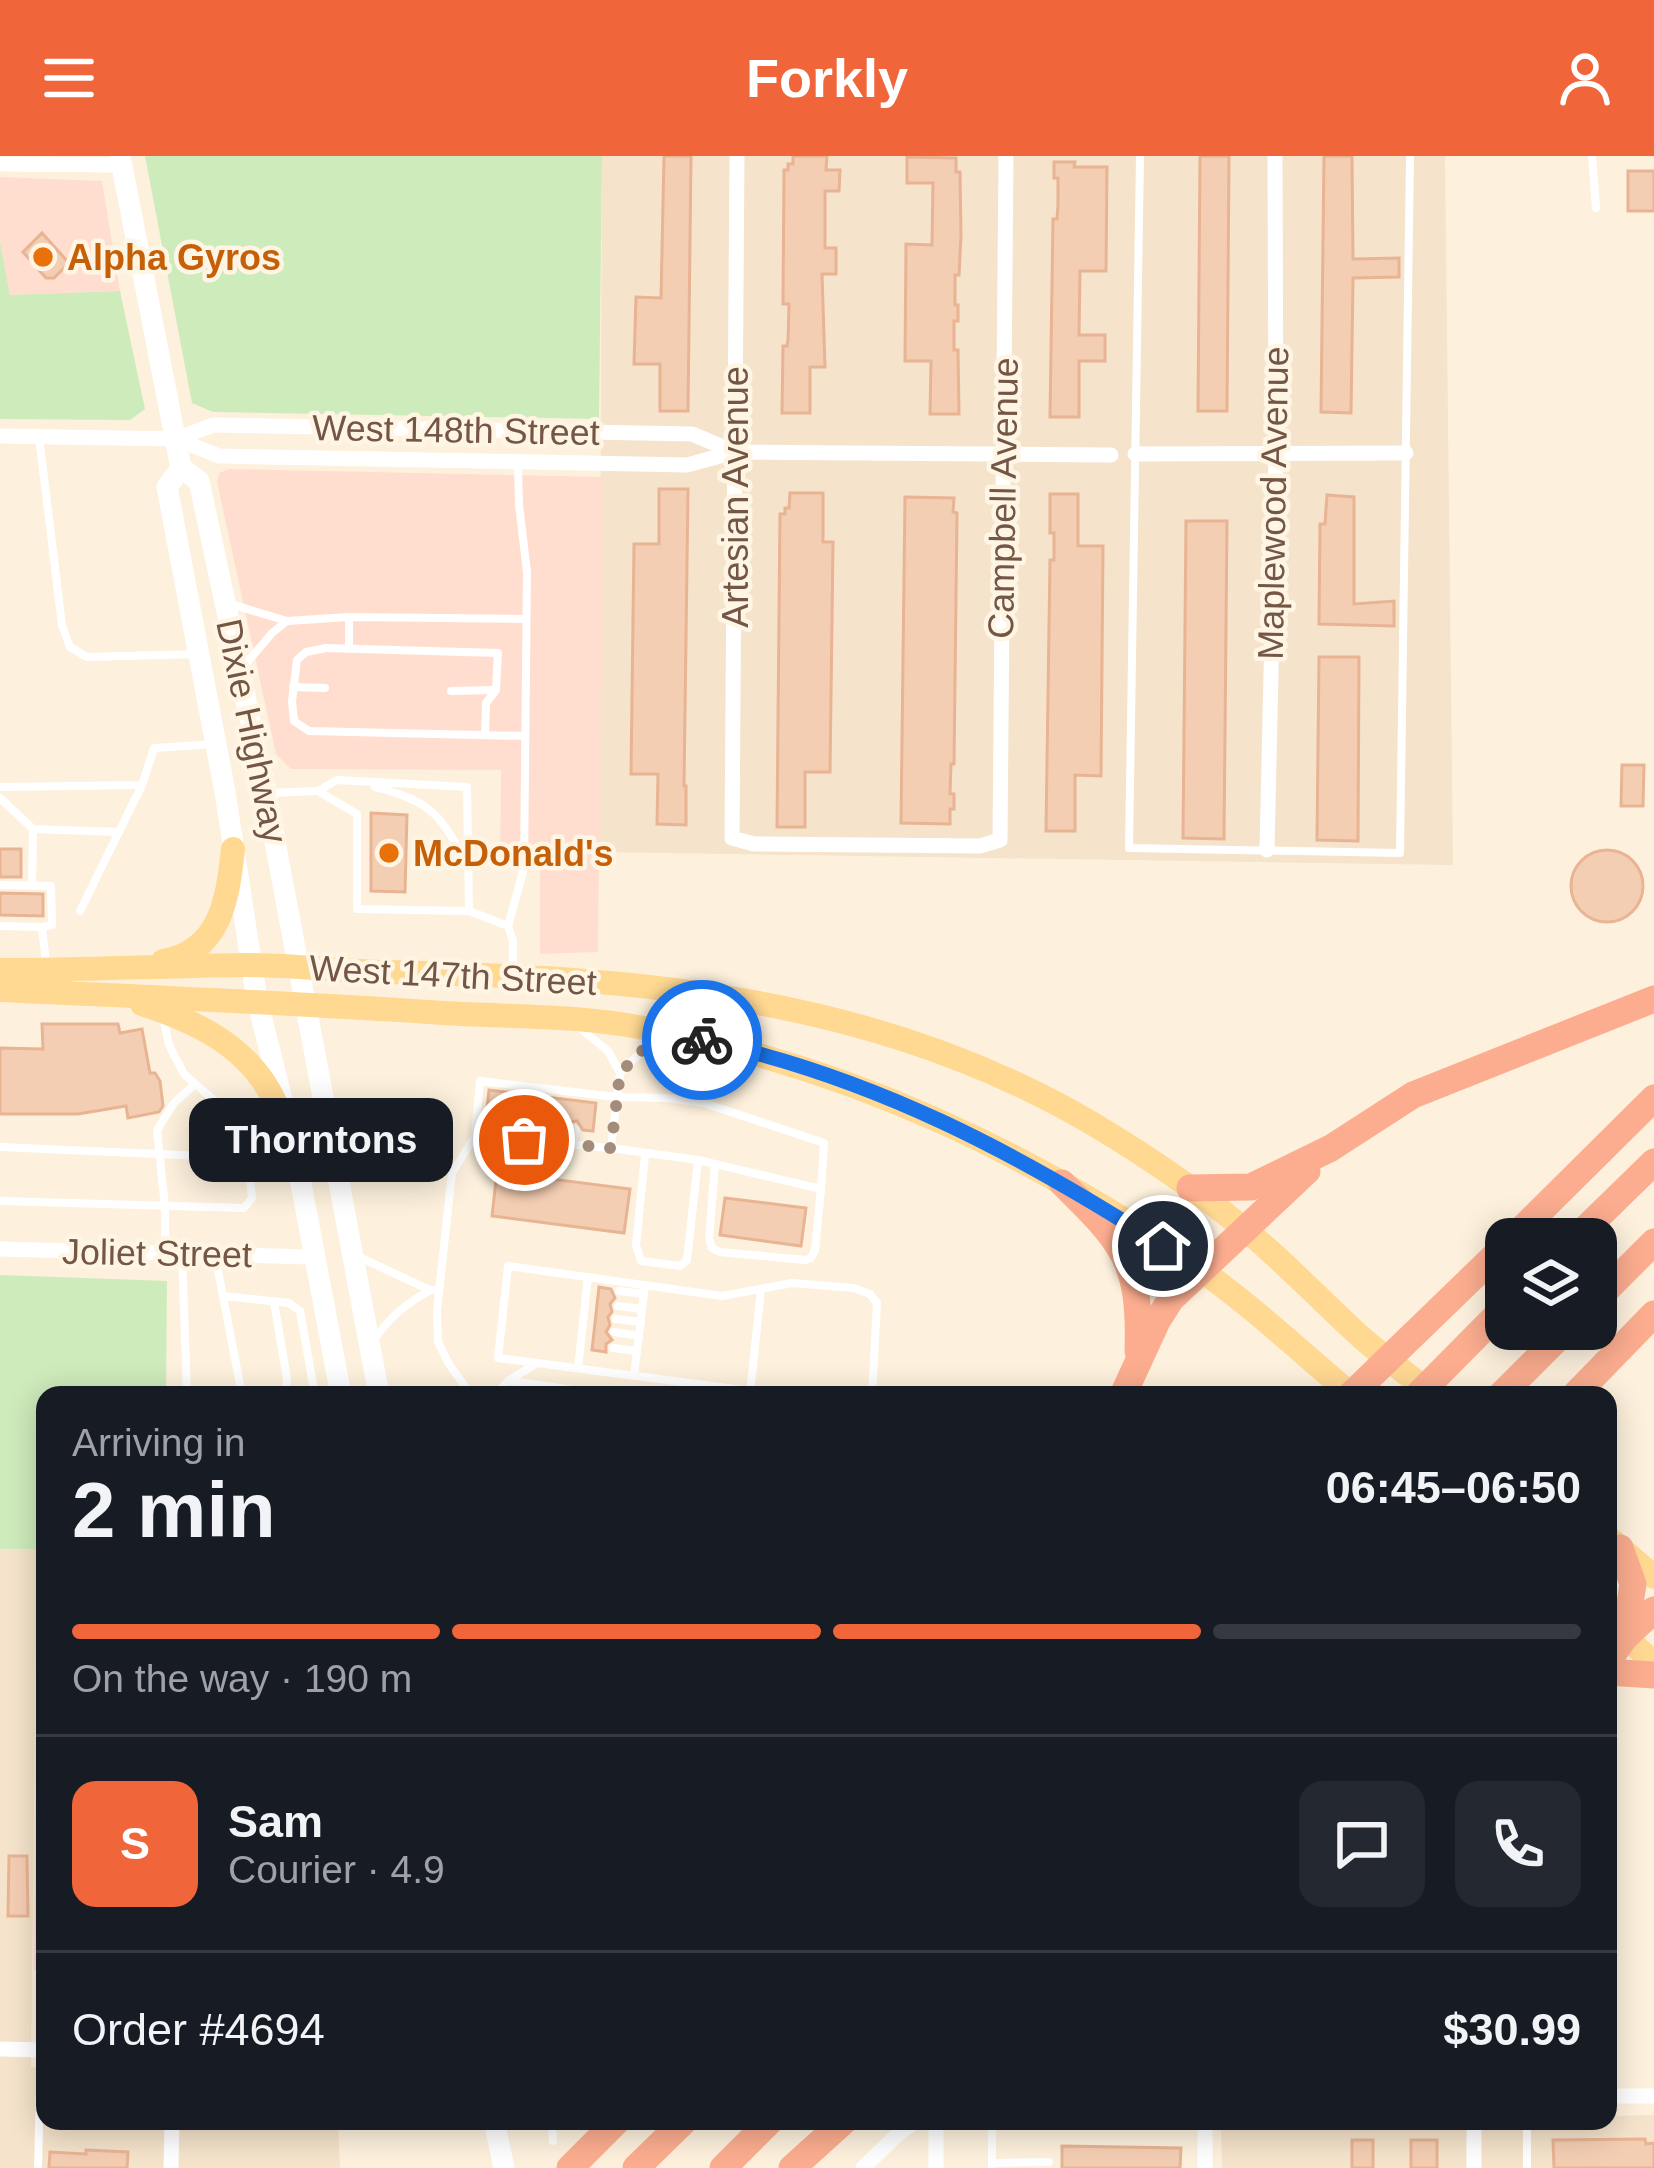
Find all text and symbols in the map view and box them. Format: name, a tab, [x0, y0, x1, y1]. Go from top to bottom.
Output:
icon: menu	[36, 45, 102, 111]
icon: person	[1552, 45, 1618, 111]
text: Forkly	[746, 48, 908, 108]
place label: Alpha Gyros	[67, 237, 281, 278]
marker: Alpha Gyros	[30, 244, 56, 270]
street label: Maplewood Avenue	[1250, 346, 1296, 660]
street label: Campbell Avenue	[980, 357, 1026, 639]
street label: Artesian Avenue	[715, 366, 756, 628]
street label: West 148th Street	[312, 407, 600, 453]
street label: Dixie Highway	[208, 615, 296, 847]
place label: McDonald's	[413, 833, 614, 874]
marker: McDonald's	[376, 840, 402, 866]
street label: West 147th Street	[308, 947, 598, 1003]
courier	[642, 980, 762, 1100]
icon: bike	[669, 1007, 735, 1073]
pin	[473, 1089, 575, 1191]
callout: Thorntons	[188, 1098, 452, 1182]
icon: bag	[491, 1107, 557, 1173]
text: Thorntons	[225, 1118, 417, 1161]
pin	[1112, 1195, 1214, 1297]
icon: home	[1130, 1213, 1196, 1279]
map controls	[1485, 1218, 1617, 1350]
button: layers	[1485, 1218, 1617, 1350]
street label: Joliet Street	[62, 1231, 252, 1275]
text: Arriving in	[72, 1421, 245, 1464]
text: 06:45–06:50	[1326, 1462, 1581, 1513]
text: 2 min	[72, 1466, 276, 1554]
text: On the way · 190 m	[72, 1657, 412, 1700]
button: chat	[1299, 1781, 1425, 1907]
button: phone	[1455, 1781, 1581, 1907]
text: Sam	[228, 1796, 323, 1847]
text: S	[120, 1818, 150, 1869]
text: Courier · 4.9	[228, 1848, 445, 1891]
text: Order #4694	[72, 2004, 325, 2055]
text: $30.99	[1443, 2004, 1581, 2055]

